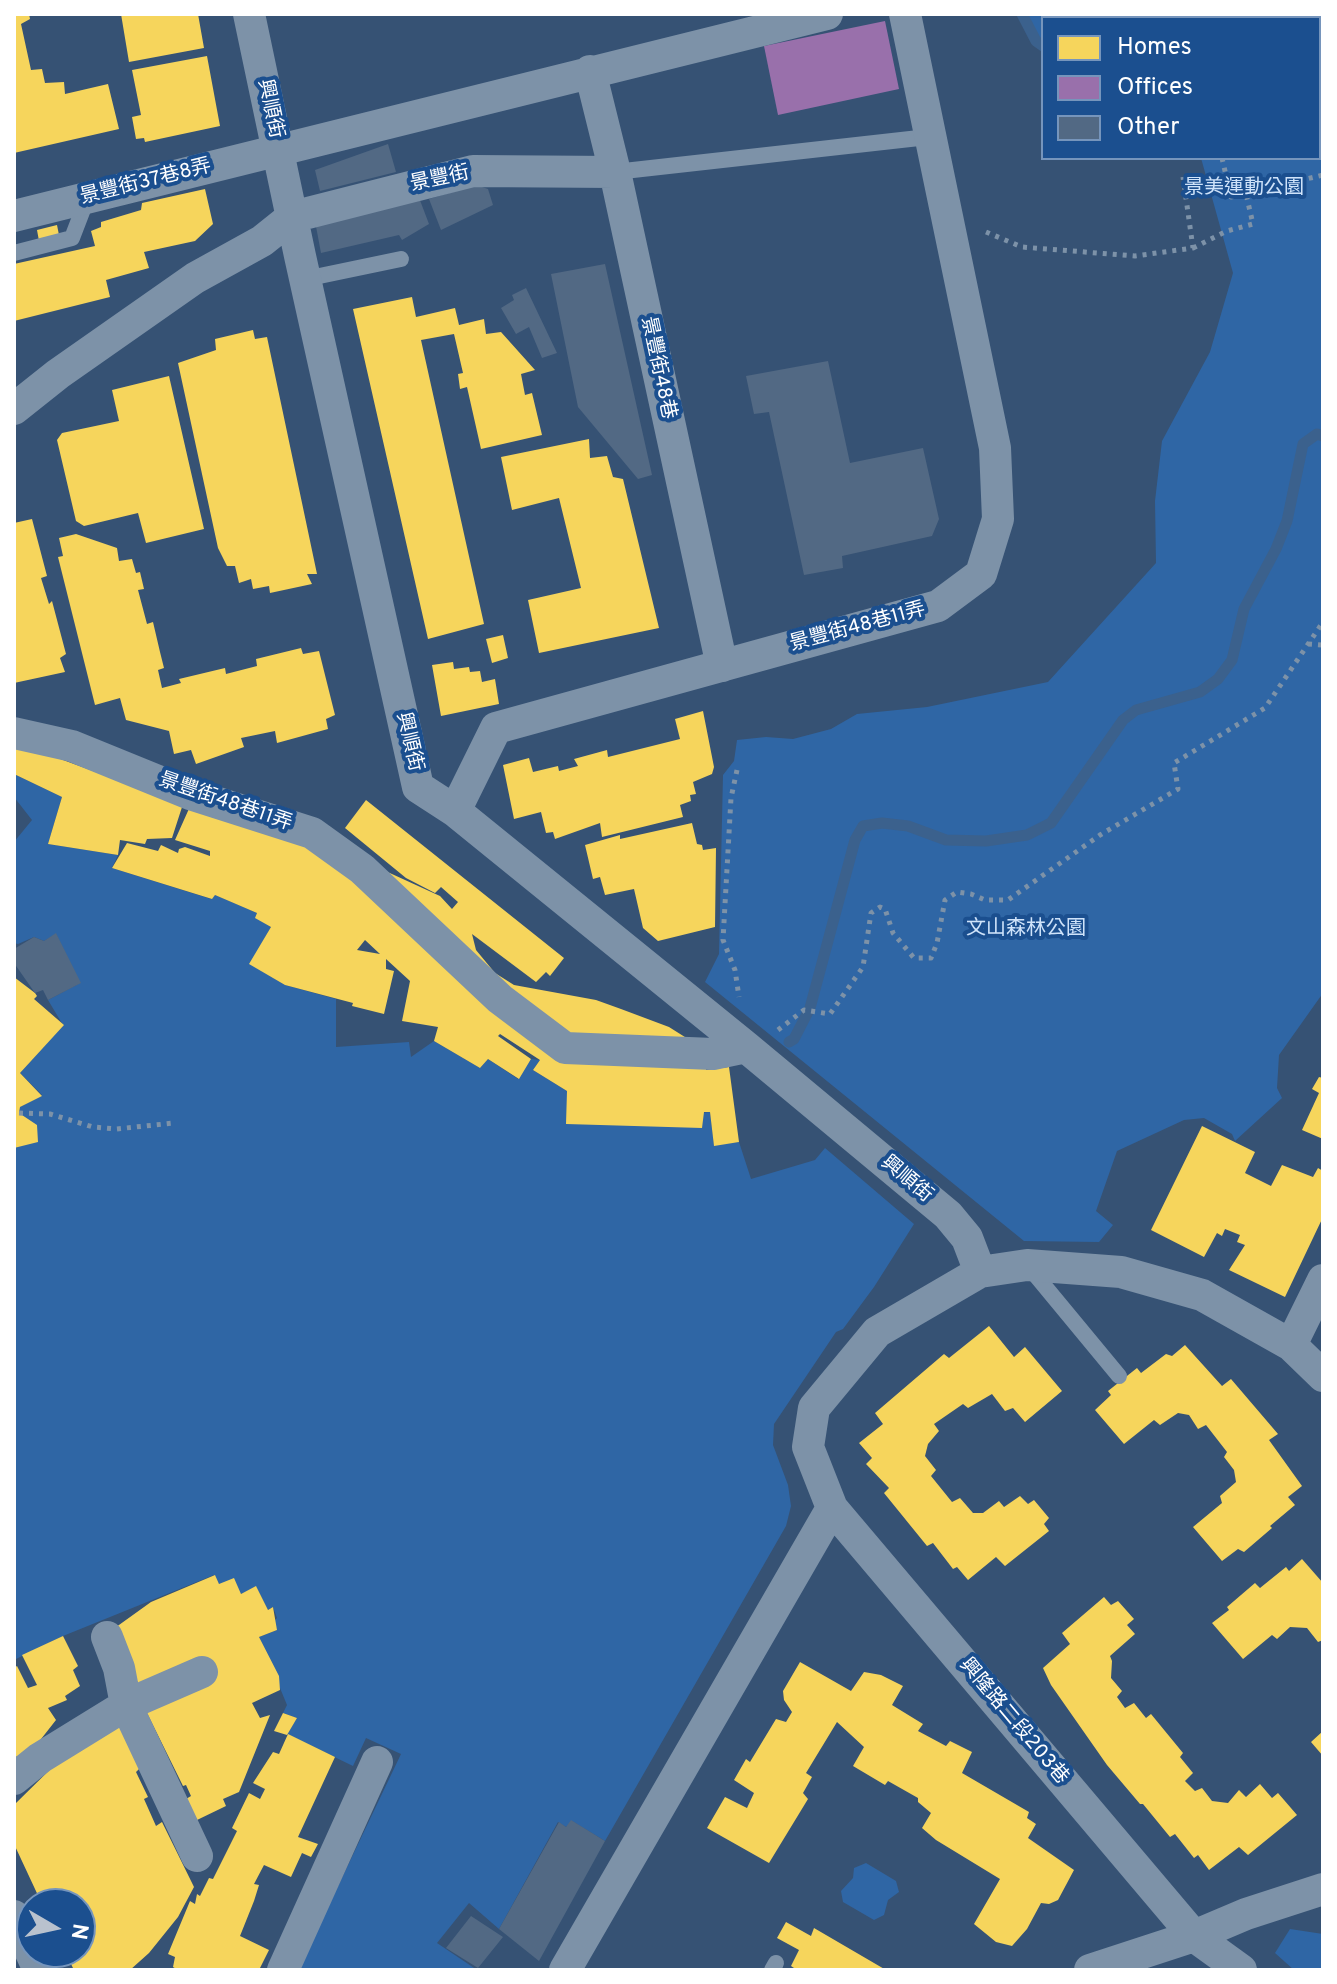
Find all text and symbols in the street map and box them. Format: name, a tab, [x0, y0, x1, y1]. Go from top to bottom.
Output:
legend	[1041, 16, 1321, 160]
text: Homes	[1117, 33, 1192, 63]
text: Offices	[1117, 73, 1193, 103]
street label: 興順街	[251, 77, 287, 141]
text: Other	[1117, 113, 1179, 143]
street label: 景豐街37巷8弄	[78, 155, 214, 211]
street label: 景豐街	[408, 162, 472, 198]
park label: 景美運動公園	[1184, 177, 1304, 201]
street label: 景豐街48巷	[634, 314, 680, 422]
street label: 景豐街48巷11弄	[787, 598, 929, 658]
street label: 興順街	[390, 710, 426, 774]
street label: 景豐街48巷11弄	[155, 769, 295, 837]
park label: 文山森林公園	[966, 918, 1086, 942]
street label: 興順街	[875, 1152, 937, 1208]
street label: 興隆路二段203巷	[953, 1654, 1073, 1790]
north arrow	[16, 1888, 96, 1968]
text: N	[64, 1922, 93, 1941]

